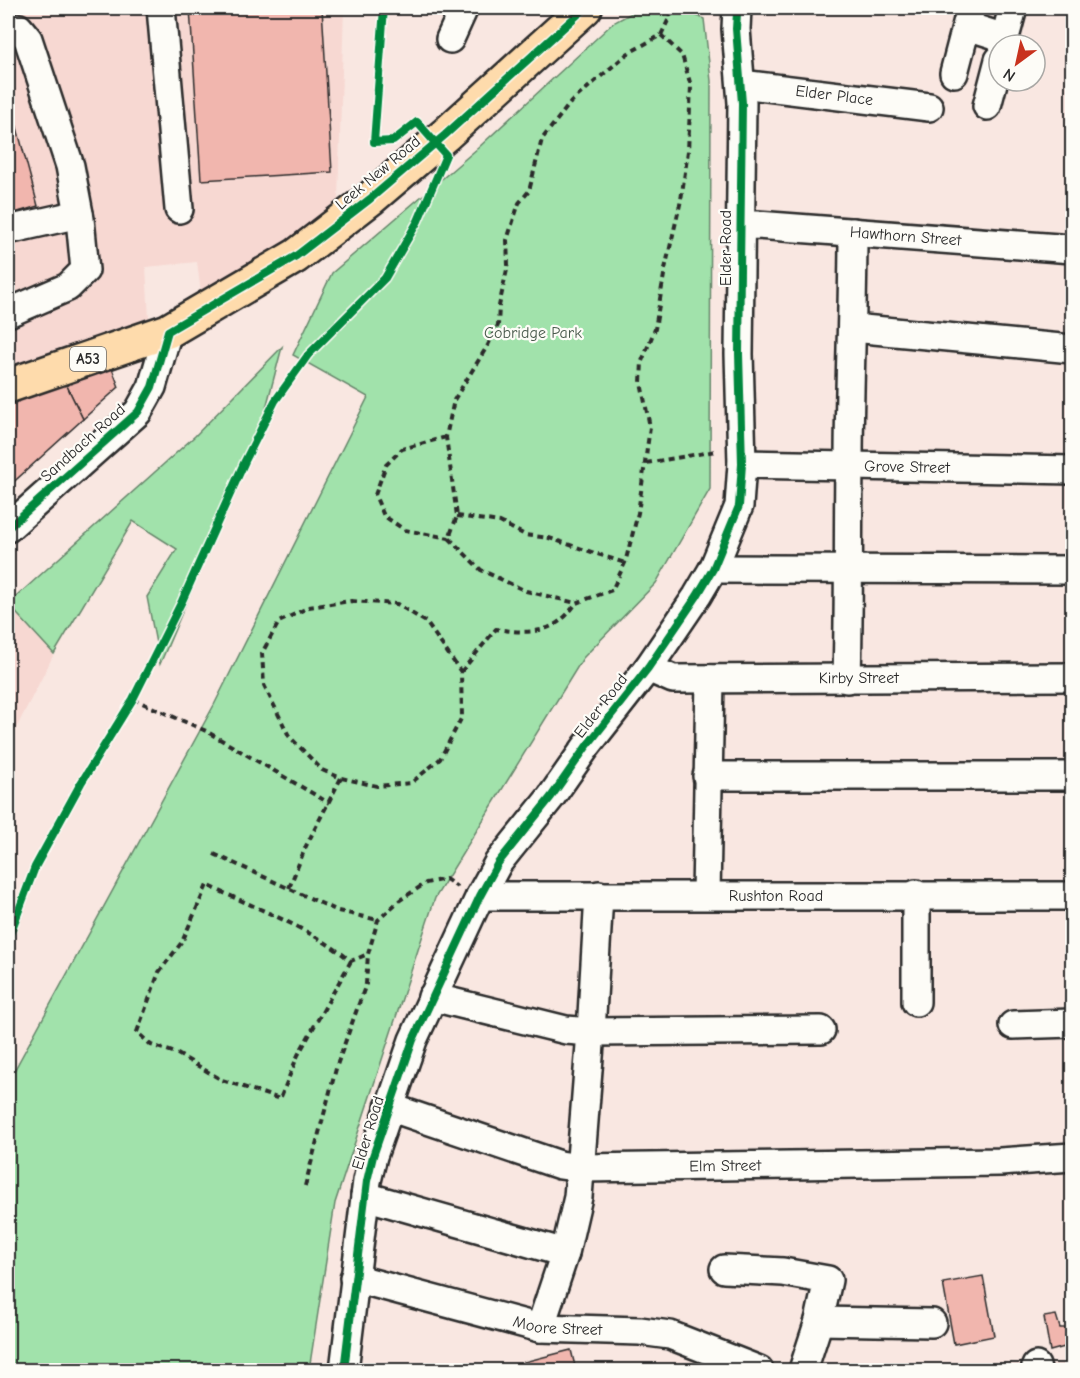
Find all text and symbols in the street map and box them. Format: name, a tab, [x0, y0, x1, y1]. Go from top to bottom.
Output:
north arrow	[987, 33, 1047, 93]
text: N	[1000, 64, 1019, 85]
street label: Elder Place	[795, 82, 874, 109]
street label: Leek New Road	[332, 132, 424, 214]
street label: Elder Road	[717, 210, 735, 286]
street label: Hawthorn Street	[849, 223, 962, 250]
park label: Cobridge Park	[484, 324, 582, 342]
road number: A53	[70, 347, 106, 371]
street label: Sandbach Road	[37, 400, 129, 486]
street label: Grove Street	[864, 457, 950, 477]
street label: Kirby Street	[819, 669, 899, 687]
street label: Elder Road	[571, 671, 631, 741]
street label: Rushton Road	[729, 887, 823, 905]
street label: Elder Road	[348, 1094, 388, 1172]
street label: Elm Street	[689, 1156, 762, 1175]
street label: Moore Street	[511, 1312, 603, 1339]

